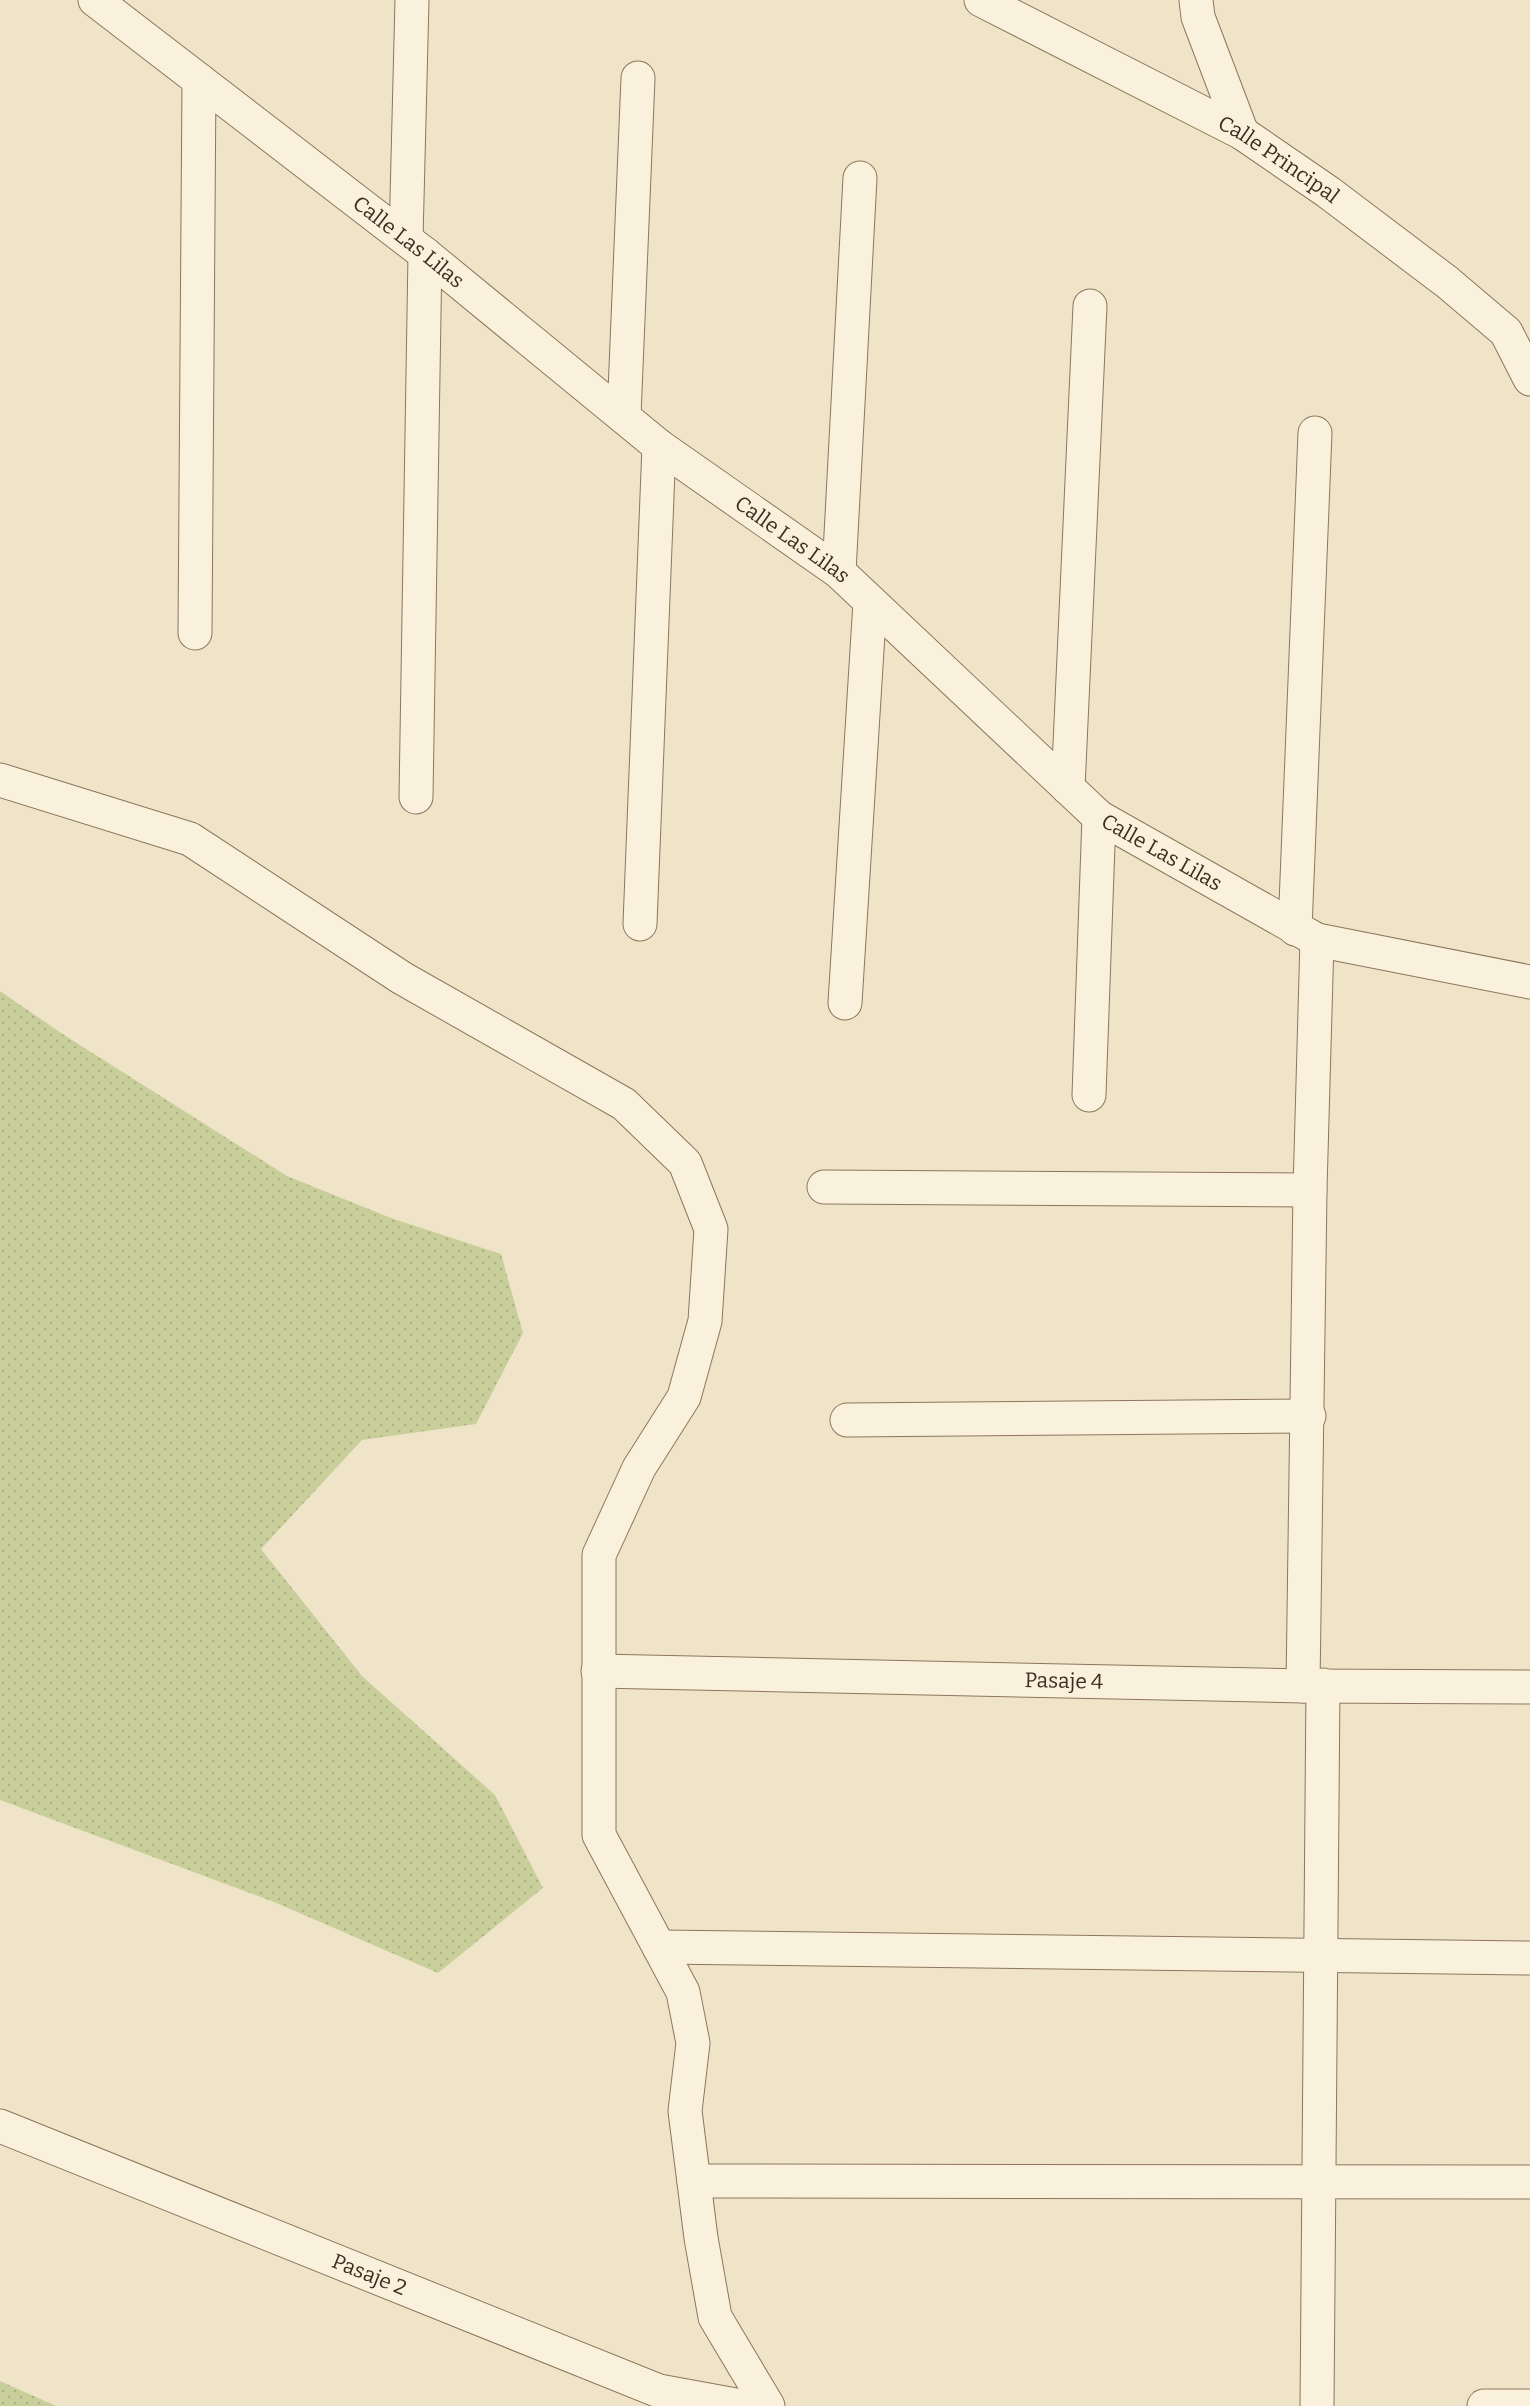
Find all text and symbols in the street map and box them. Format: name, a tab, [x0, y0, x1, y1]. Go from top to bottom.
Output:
street label: Calle Principal	[1214, 110, 1345, 209]
street label: Calle Las Lilas	[348, 190, 469, 294]
street label: Calle Las Lilas	[730, 490, 855, 589]
street label: Calle Las Lilas	[1097, 808, 1227, 897]
street label: Pasaje 4	[1024, 1667, 1104, 1695]
street label: Pasaje 2	[328, 2248, 410, 2301]

